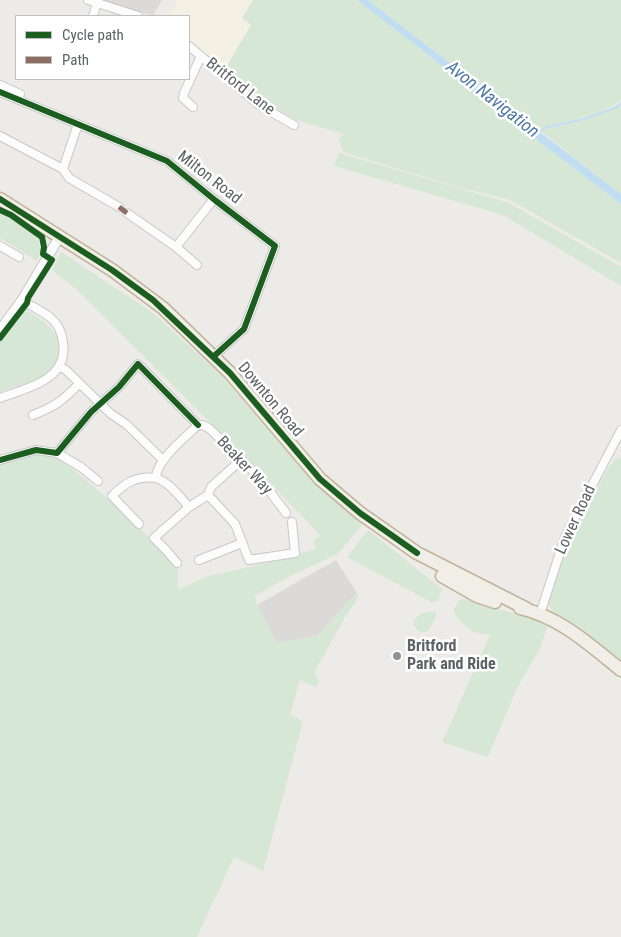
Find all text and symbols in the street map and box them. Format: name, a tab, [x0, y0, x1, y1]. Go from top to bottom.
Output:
legend	[15, 15, 190, 80]
text: Cycle path	[62, 26, 124, 44]
text: Path	[62, 51, 89, 69]
street label: Britford Lane	[202, 54, 278, 120]
water label: Avon Navigation	[441, 57, 543, 143]
street label: Milton Road	[173, 147, 245, 209]
street label: Downton Road	[233, 359, 307, 441]
street label: Beaker Way	[212, 433, 276, 499]
street label: Lower Road	[552, 482, 600, 558]
place label: Britford Park and Ride	[407, 637, 496, 675]
marker: Britford Park and Ride	[391, 650, 403, 662]

